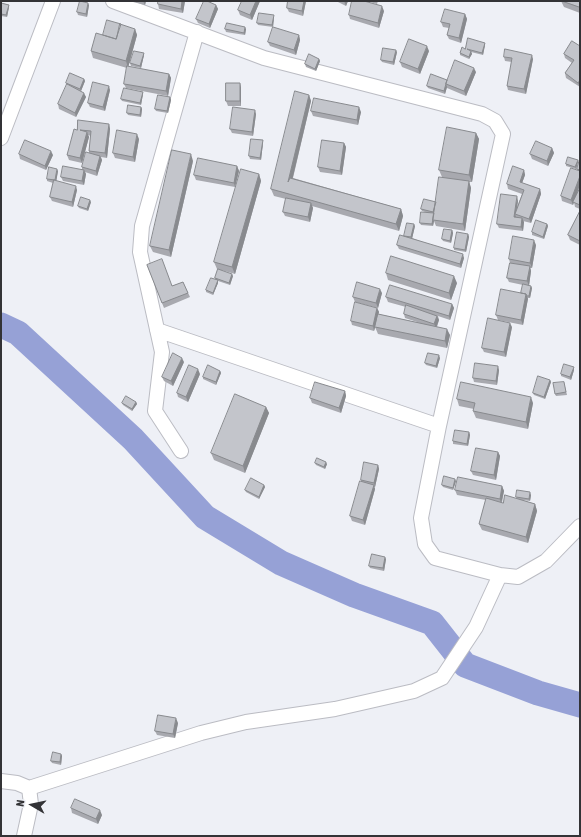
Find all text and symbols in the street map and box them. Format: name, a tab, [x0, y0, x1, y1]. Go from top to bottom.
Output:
north arrow	[12, 785, 52, 825]
text: N	[14, 799, 27, 807]

